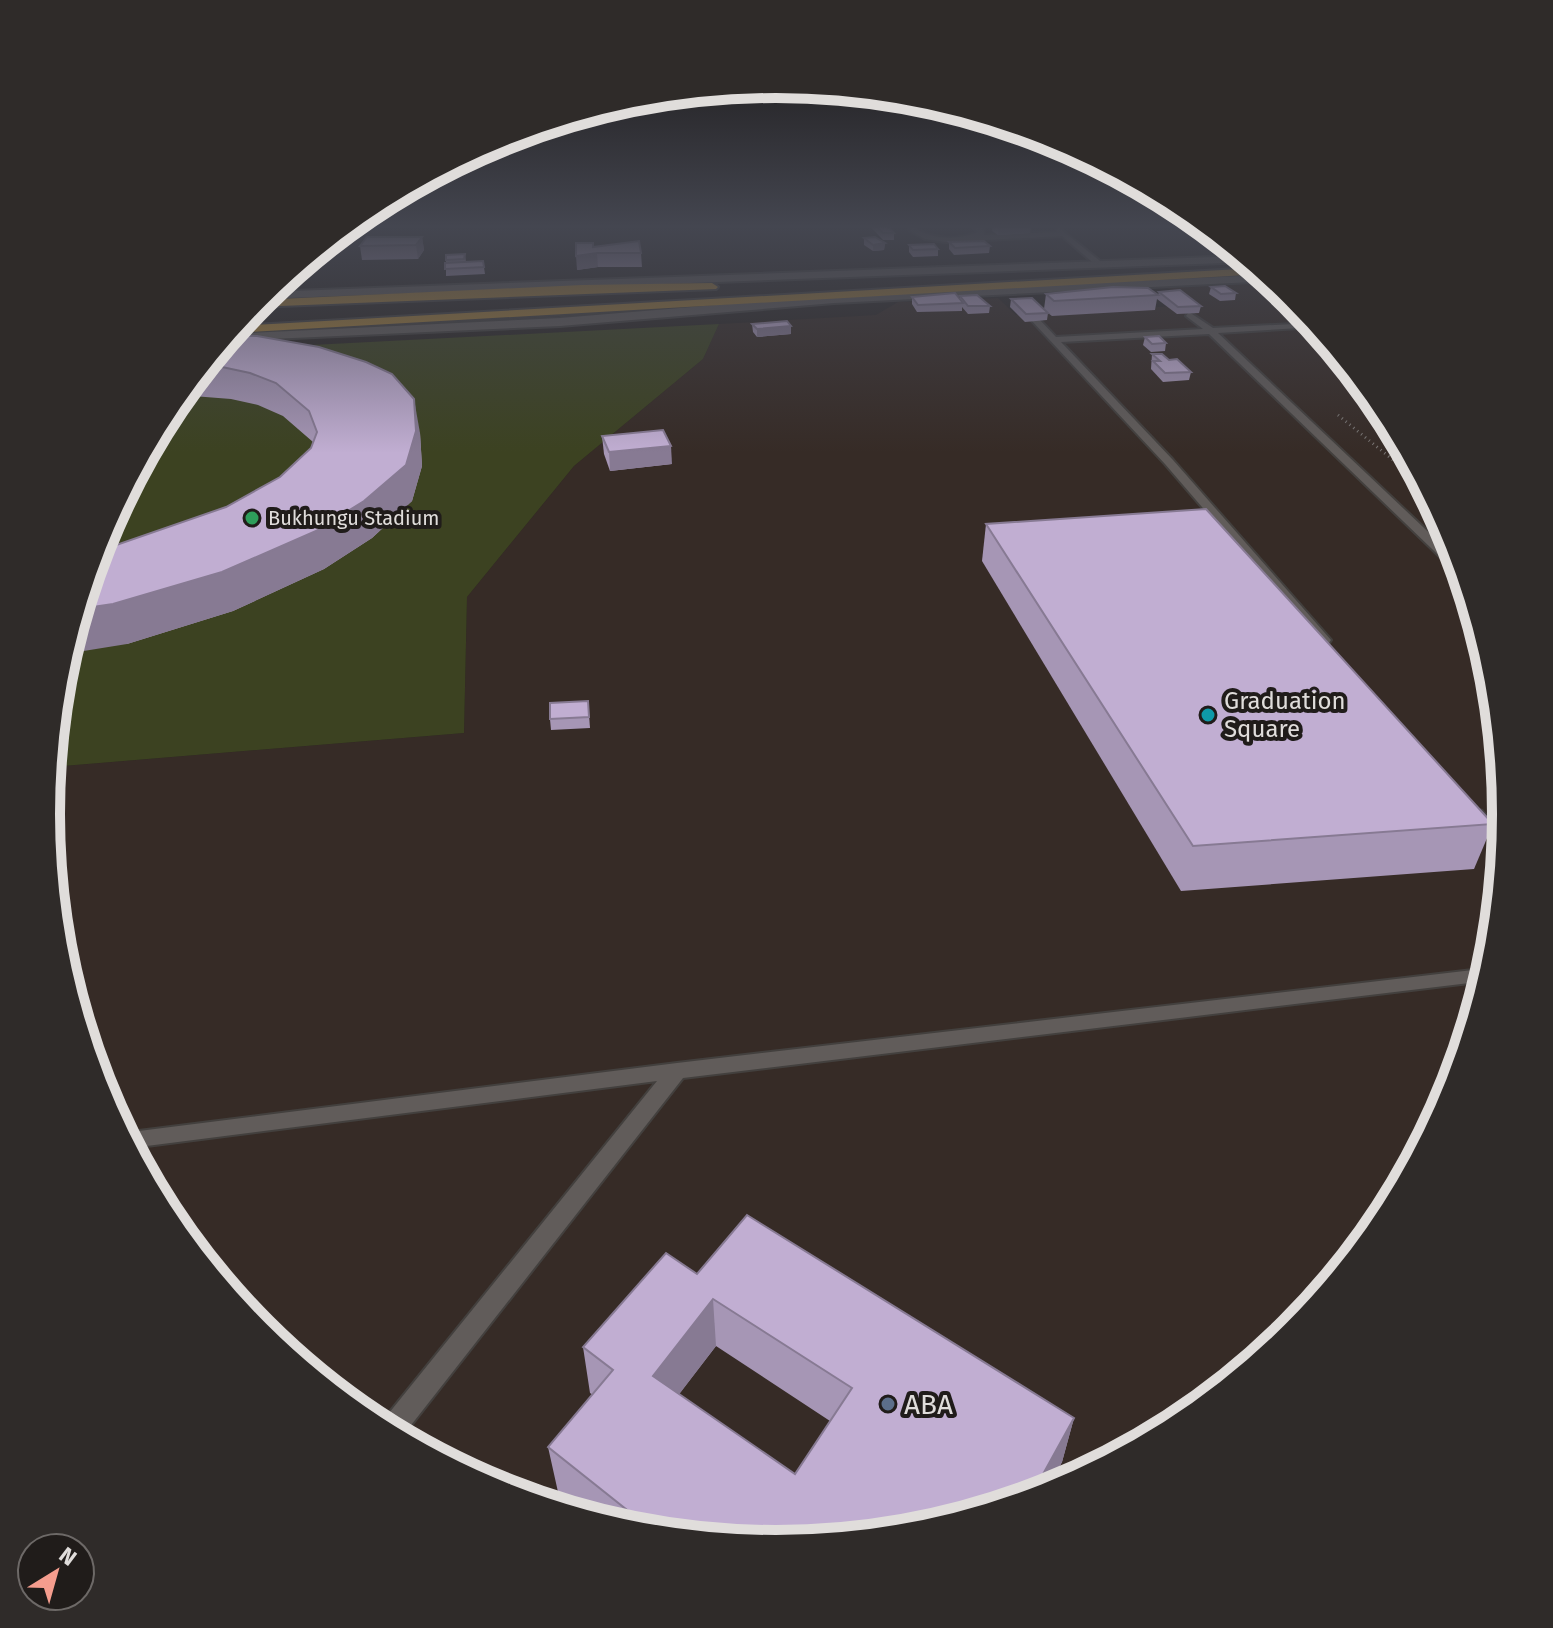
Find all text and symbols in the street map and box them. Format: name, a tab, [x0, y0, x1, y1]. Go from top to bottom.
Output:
place label: Bukhungu Stadium	[268, 506, 440, 530]
marker: Bukhungu Stadium	[243, 509, 261, 527]
place label: Graduation Square	[1224, 687, 1346, 743]
marker: Graduation Square	[1199, 706, 1217, 724]
place label: ABA	[904, 1388, 953, 1421]
marker: ABA	[879, 1395, 897, 1413]
north arrow	[16, 1532, 96, 1612]
text: N	[54, 1541, 82, 1572]

